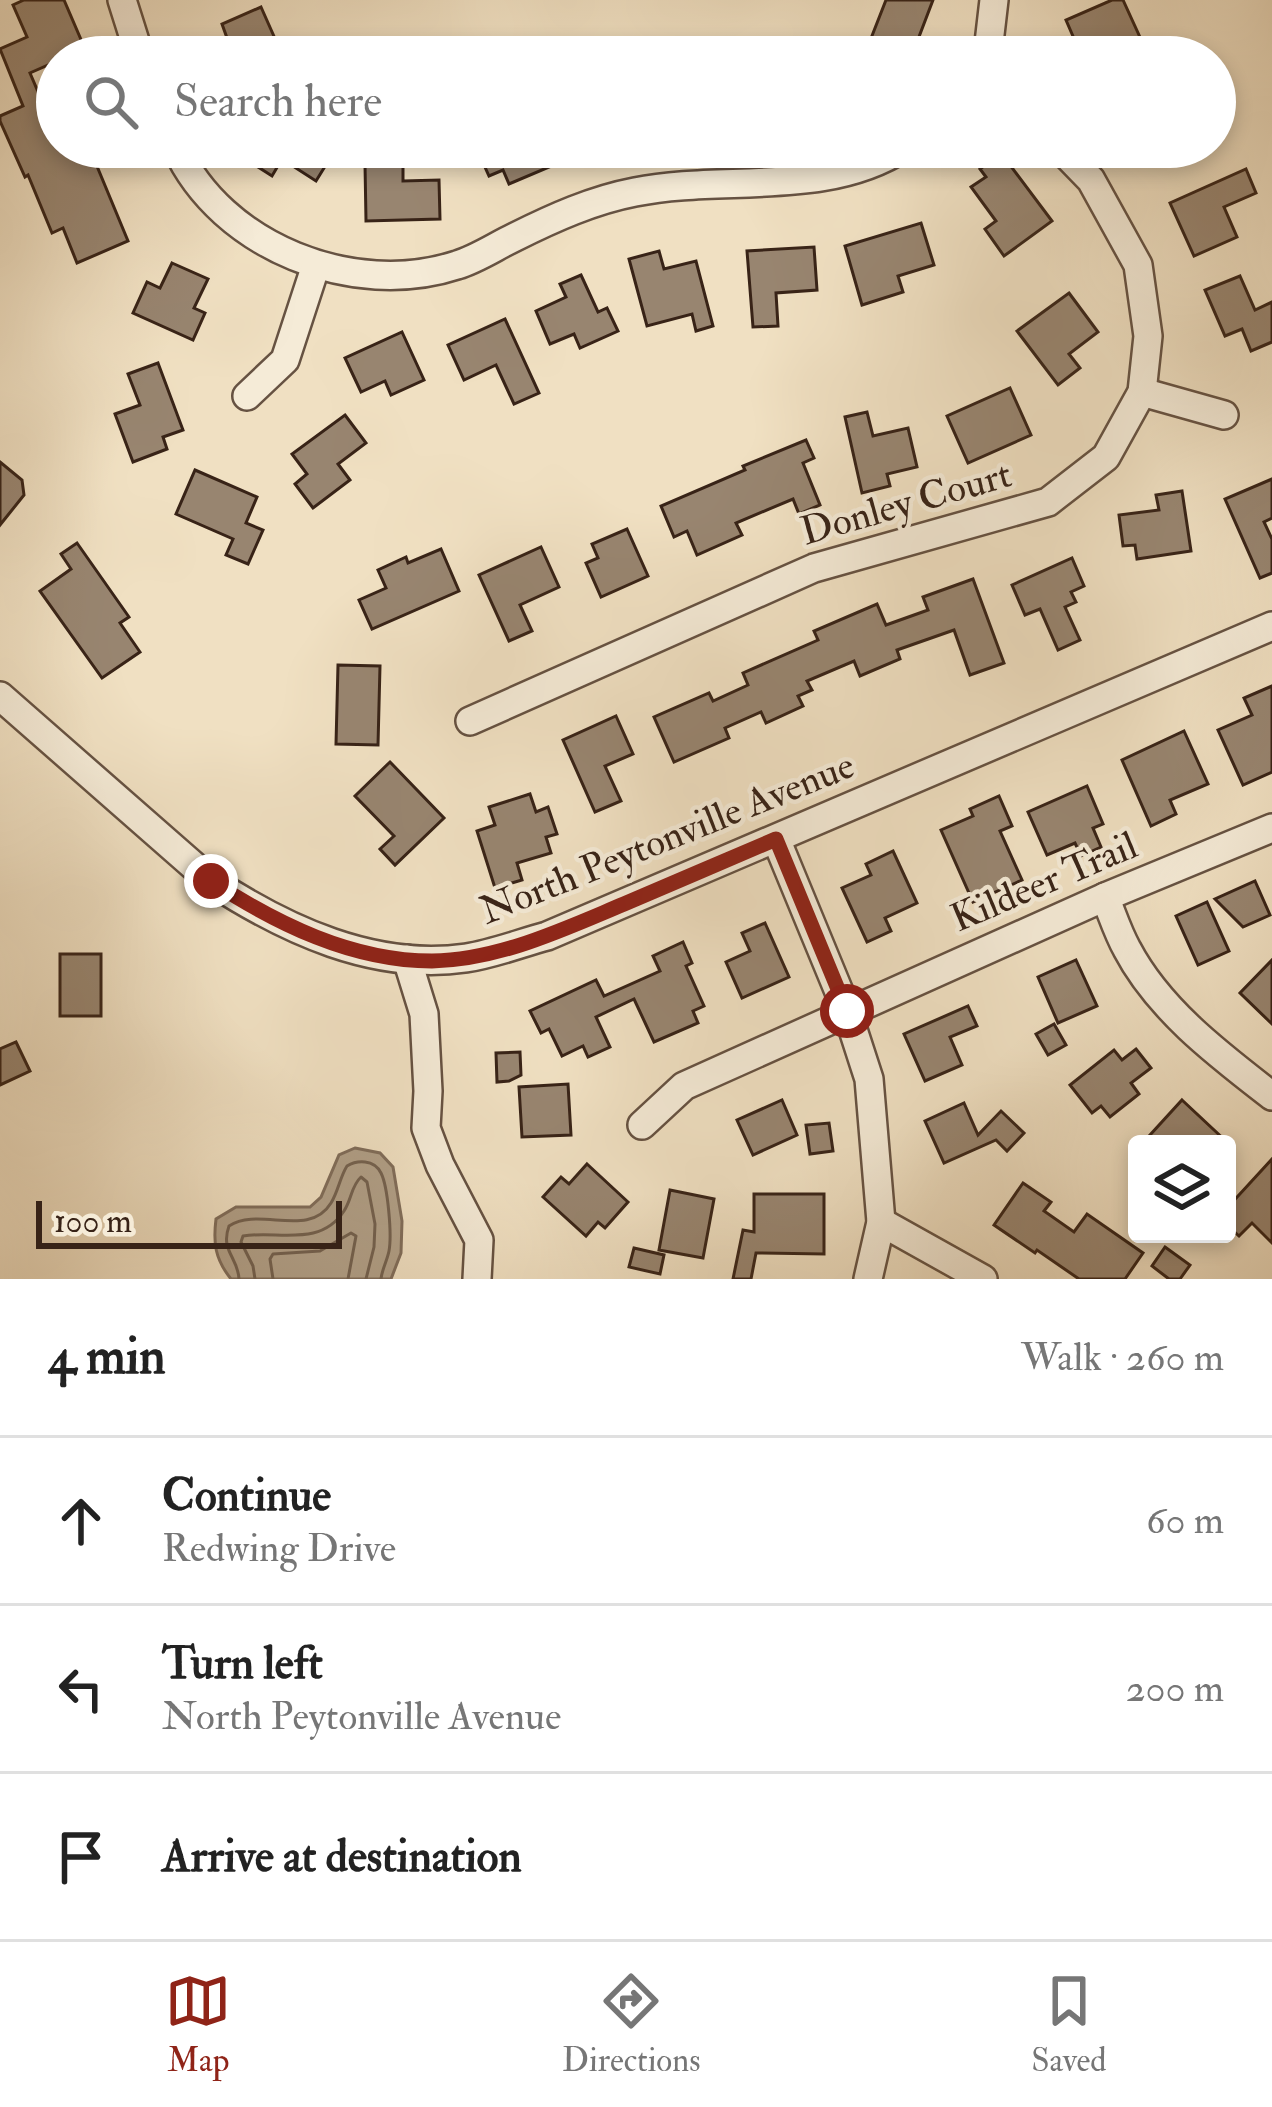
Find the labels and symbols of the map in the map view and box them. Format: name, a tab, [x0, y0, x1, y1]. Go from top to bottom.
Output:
street label: Donley Court	[795, 450, 1017, 556]
street label: North Peytonville Avenue	[473, 741, 861, 935]
street label: Kildeer Trail	[943, 821, 1145, 943]
route end	[184, 854, 238, 908]
route start	[820, 984, 874, 1038]
scale bar	[36, 1195, 342, 1248]

